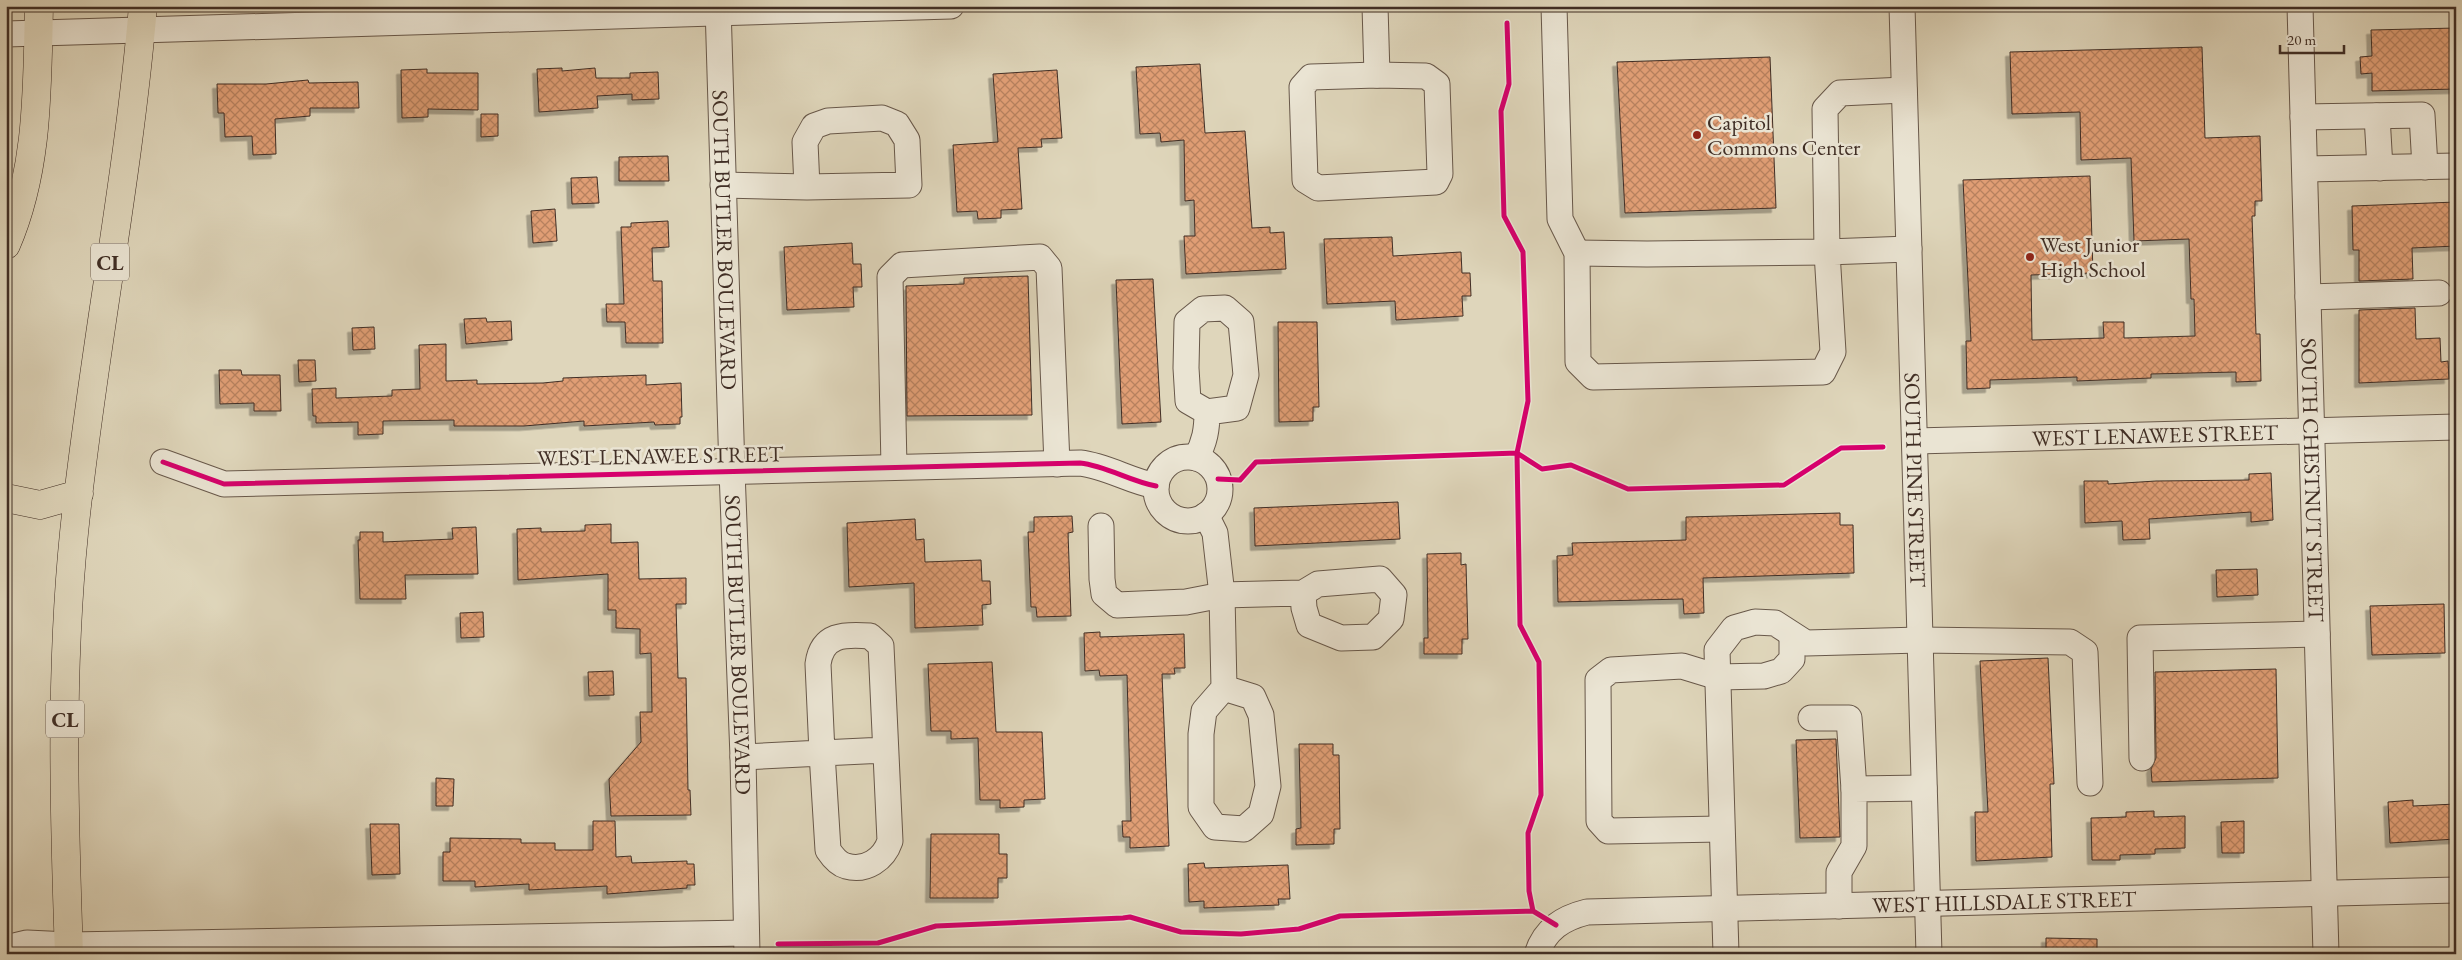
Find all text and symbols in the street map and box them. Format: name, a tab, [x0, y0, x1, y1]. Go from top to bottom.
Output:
scale bar	[2280, 22, 2343, 54]
text: 20 m	[2287, 30, 2316, 49]
street label: SOUTH BUTLER BOULEVARD	[706, 89, 744, 390]
place label: Capitol Commons Center	[1707, 108, 1861, 162]
marker: Capitol Commons Center	[1691, 129, 1703, 141]
place label: West Junior High School	[2040, 230, 2146, 284]
road number: CL	[91, 243, 129, 280]
marker: West Junior High School	[2024, 251, 2036, 263]
street label: SOUTH CHESTNUT STREET	[2295, 337, 2331, 623]
street label: SOUTH PINE STREET	[1898, 372, 1933, 588]
street label: WEST LENAWEE STREET	[2031, 417, 2279, 452]
street label: WEST LENAWEE STREET	[537, 439, 784, 473]
street label: SOUTH BUTLER BOULEVARD	[718, 494, 758, 795]
road number: CL	[46, 701, 84, 738]
street label: WEST HILLSDALE STREET	[1872, 884, 2137, 919]

